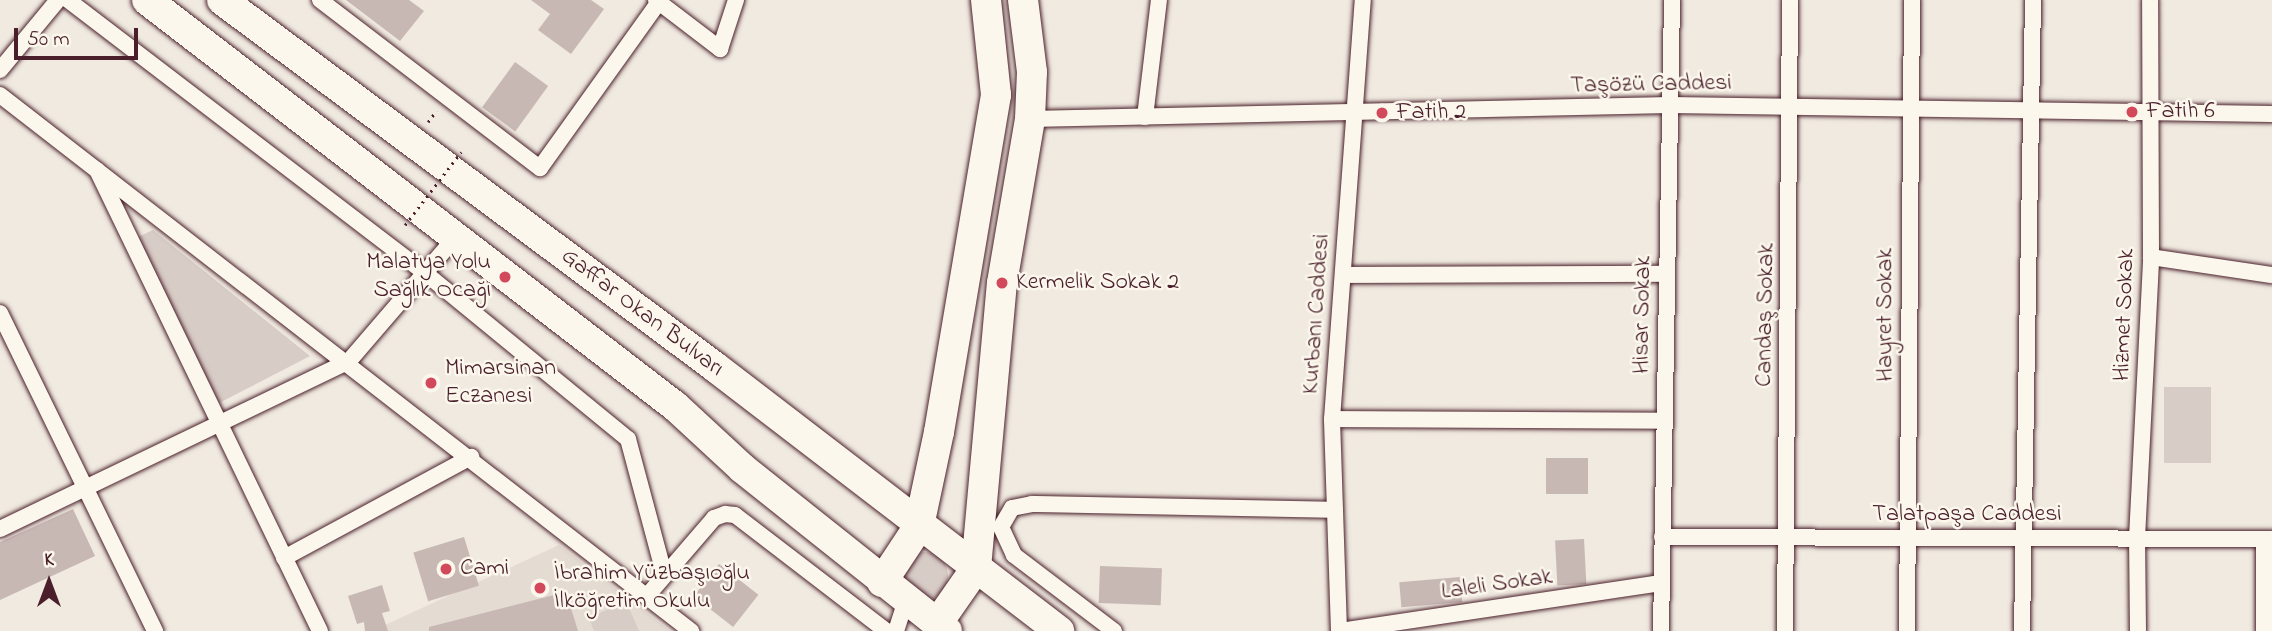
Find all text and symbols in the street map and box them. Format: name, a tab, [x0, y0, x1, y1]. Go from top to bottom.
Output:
scale bar	[18, 14, 142, 58]
text: 50 m	[27, 25, 70, 55]
street label: Taşözü Caddesi	[1570, 69, 1732, 101]
place label: Fatih 6	[2146, 98, 2215, 126]
place label: Fatih 2	[1396, 99, 1466, 127]
marker: Fatih 6	[2124, 104, 2140, 120]
marker: Fatih 2	[1374, 105, 1390, 121]
street label: Kurbanı Caddesi	[1297, 233, 1337, 395]
street label: Gaffar Okan Bulvarı	[555, 242, 729, 384]
street label: Candaş Sokak	[1750, 243, 1782, 387]
street label: Hayret Sokak	[1872, 248, 1900, 382]
street label: Hizmet Sokak	[2108, 248, 2142, 382]
place label: Malatya Yolu Sağlık Ocağı	[366, 249, 491, 305]
street label: Hisar Sokak	[1628, 256, 1658, 374]
marker: Malatya Yolu Sağlık Ocağı	[497, 269, 513, 285]
place label: Kermelik Sokak 2	[1016, 269, 1179, 297]
marker: Kermelik Sokak 2	[994, 275, 1010, 291]
place label: Mimarsinan Eczanesi	[445, 355, 556, 411]
marker: Mimarsinan Eczanesi	[423, 375, 439, 391]
street label: Talatpaşa Caddesi	[1872, 501, 2062, 529]
north arrow	[14, 547, 84, 617]
text: K	[44, 547, 54, 574]
place label: Cami	[460, 555, 509, 583]
place label: İbrahim Yüzbaşıoğlu İlköğretim Okulu	[554, 560, 750, 616]
marker: Cami	[438, 561, 454, 577]
street label: Laleli Sokak	[1439, 563, 1555, 607]
marker: İbrahim Yüzbaşıoğlu İlköğretim Okulu	[532, 580, 548, 596]

